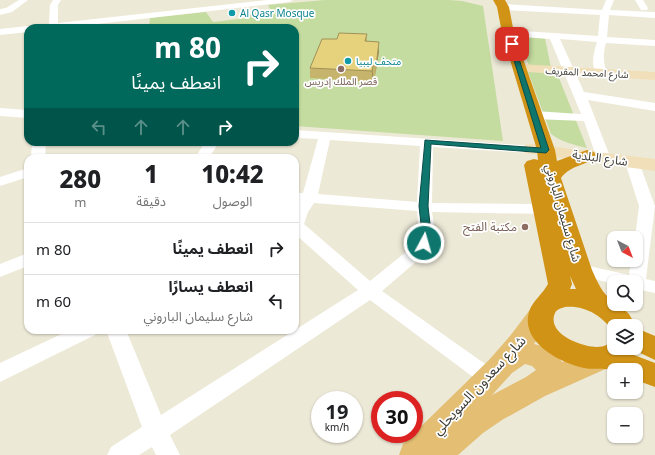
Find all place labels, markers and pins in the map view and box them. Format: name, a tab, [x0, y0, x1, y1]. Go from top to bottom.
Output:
place label: Al Qasr Mosque	[240, 6, 315, 20]
marker: Al Qasr Mosque	[227, 8, 237, 18]
pin	[495, 27, 529, 61]
place label: متحف ليبيا	[356, 54, 401, 68]
marker: متحف ليبيا	[343, 56, 353, 66]
marker: قصر الملك إدريس	[336, 64, 346, 74]
place label: قصر الملك إدريس	[305, 74, 378, 88]
place label: مكتبة الفتح	[463, 218, 517, 236]
marker: مكتبة الفتح	[520, 222, 530, 232]

